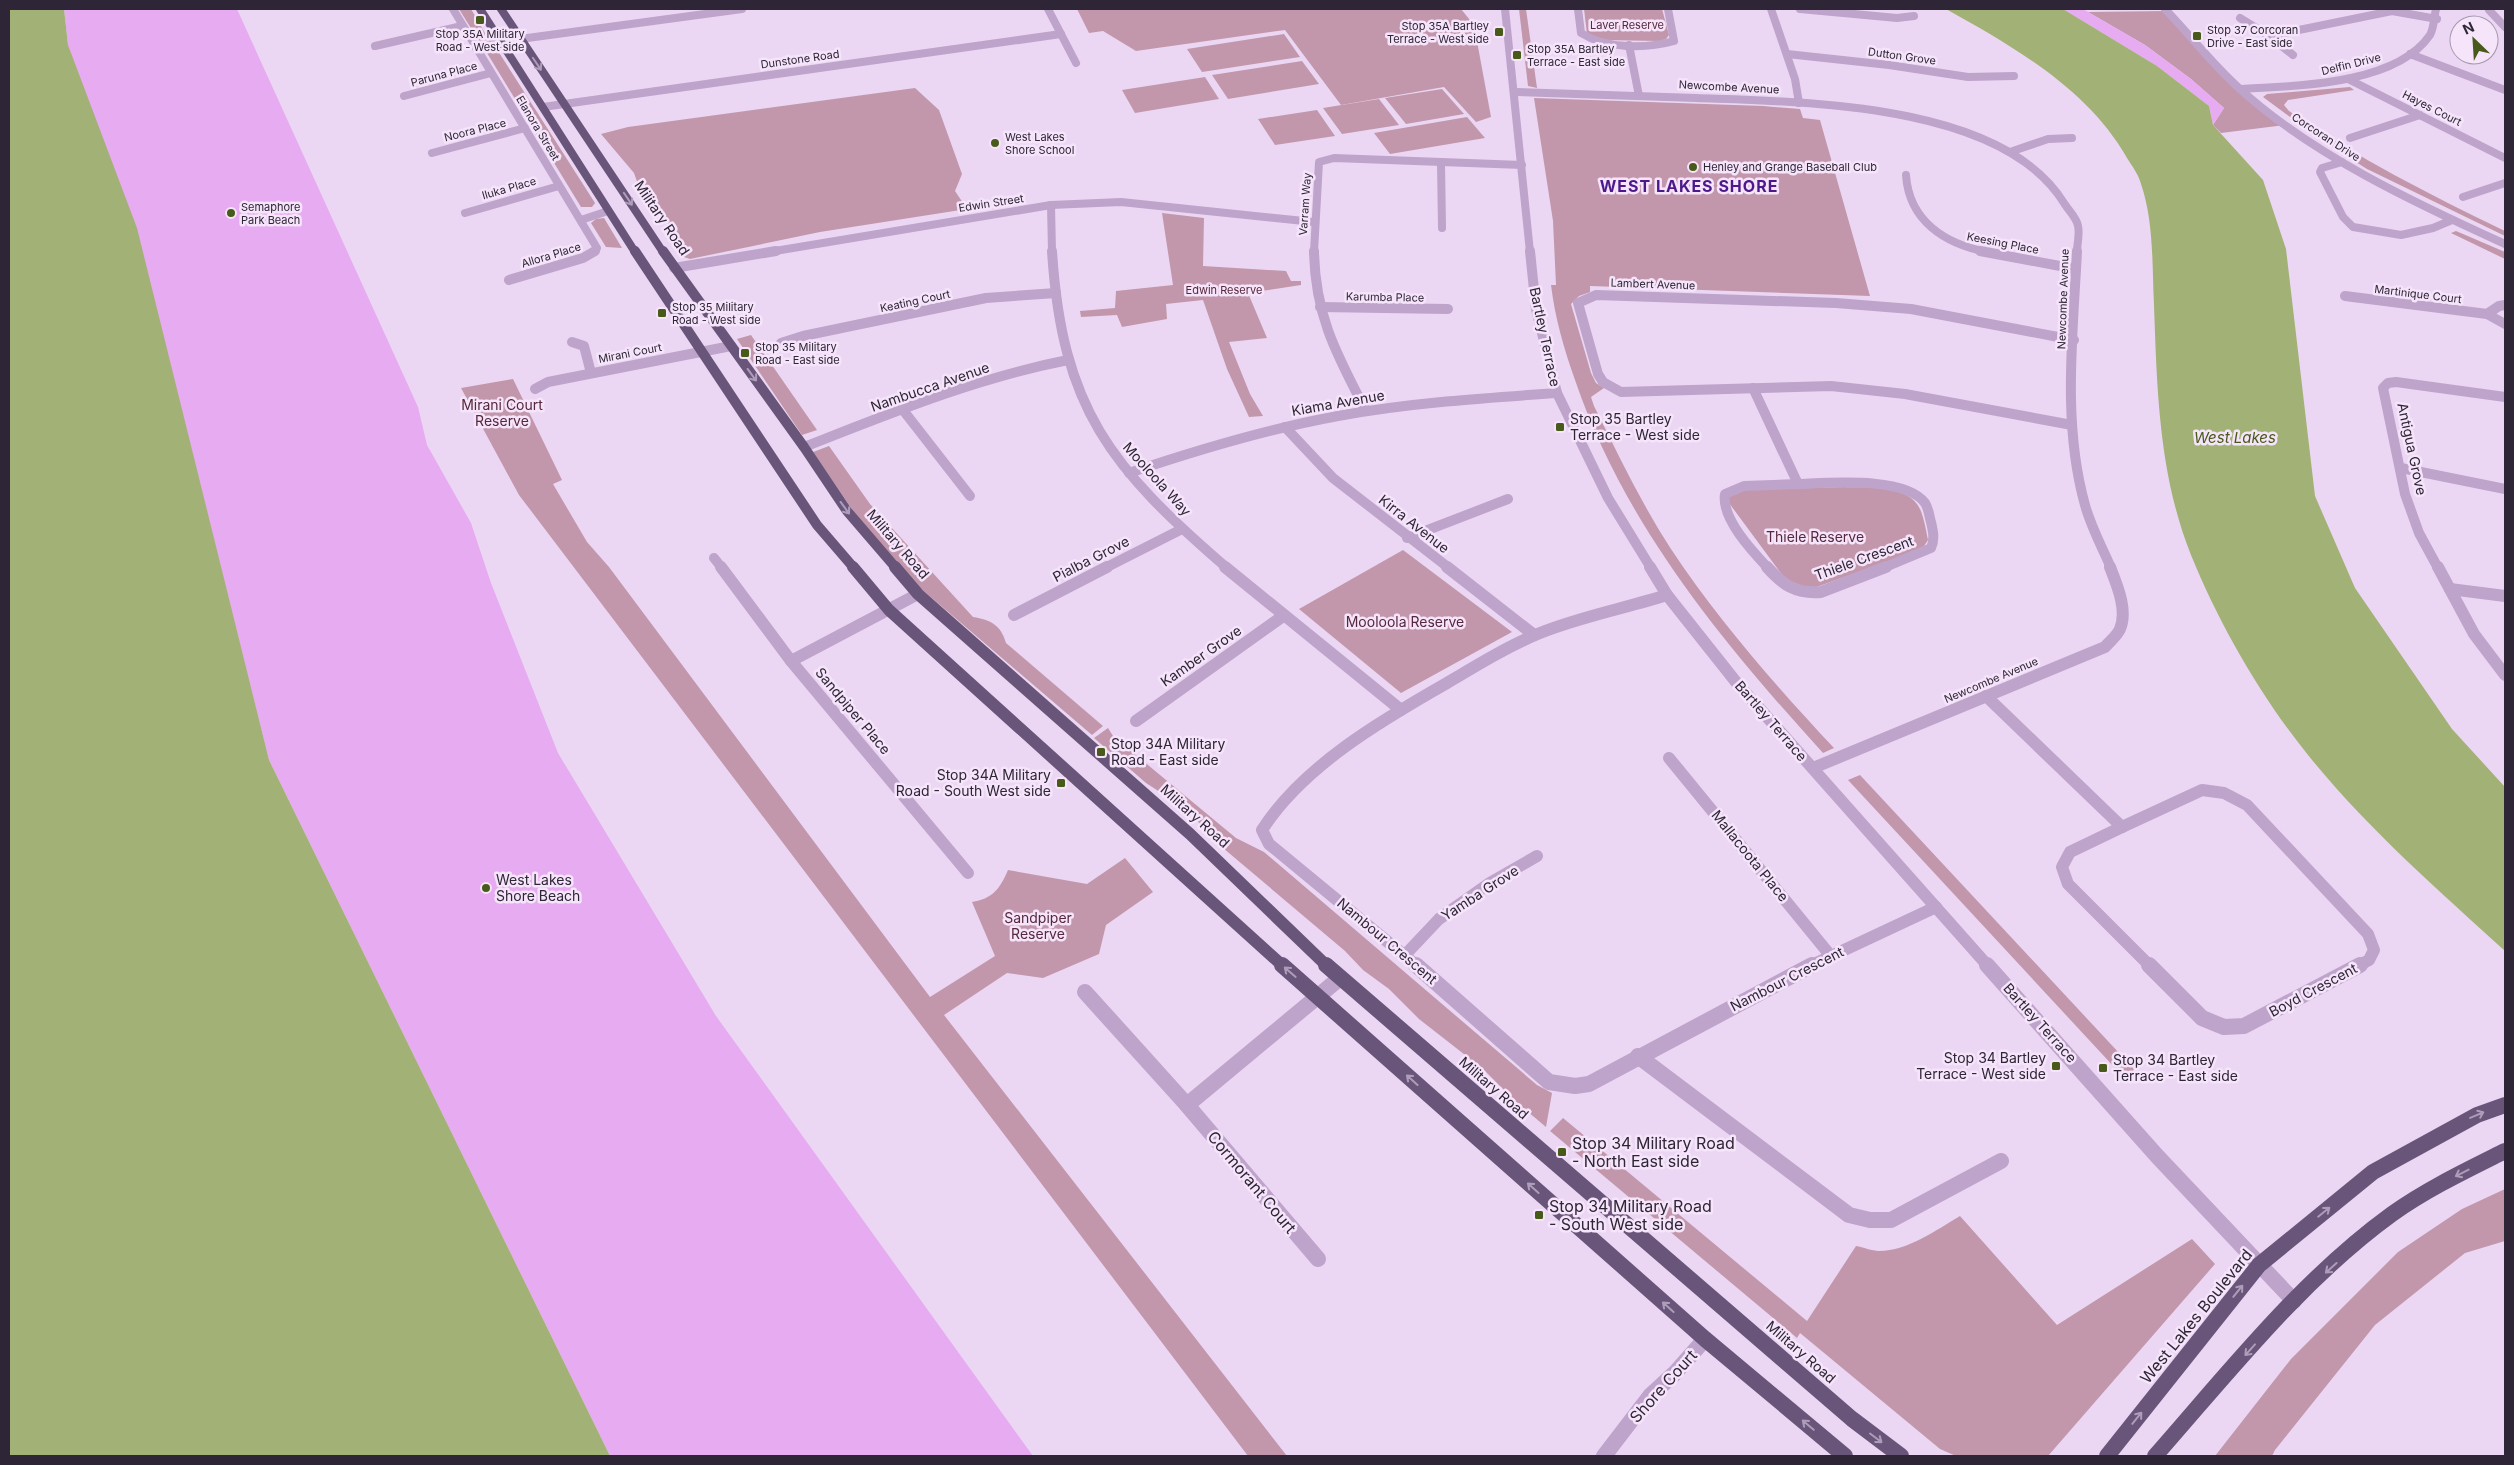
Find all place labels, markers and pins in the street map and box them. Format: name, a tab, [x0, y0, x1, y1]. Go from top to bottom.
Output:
marker: Stop 35A Military Road - West side	[474, 14, 486, 26]
place label: Stop 35A Bartley Terrace - West side	[1387, 19, 1489, 46]
place label: Stop 37 Corcoran Drive - East side	[2207, 23, 2298, 50]
marker: Stop 35A Bartley Terrace - West side	[1493, 26, 1505, 38]
place label: Stop 35A Military Road - West side	[435, 27, 525, 54]
marker: Stop 37 Corcoran Drive - East side	[2191, 30, 2203, 42]
place label: Stop 35A Bartley Terrace - East side	[1527, 42, 1625, 69]
marker: Stop 35A Bartley Terrace - East side	[1511, 49, 1523, 61]
place label: West Lakes Shore School	[1005, 130, 1074, 157]
marker: West Lakes Shore School	[989, 137, 1001, 149]
place label: Henley and Grange Baseball Club	[1703, 160, 1877, 174]
marker: Henley and Grange Baseball Club	[1687, 161, 1699, 173]
place label: Semaphore Park Beach	[241, 200, 301, 227]
marker: Semaphore Park Beach	[225, 207, 237, 219]
place label: Stop 35 Military Road - West side	[672, 300, 761, 327]
marker: Stop 35 Military Road - West side	[656, 307, 668, 319]
place label: Stop 35 Military Road - East side	[755, 340, 840, 367]
marker: Stop 35 Military Road - East side	[739, 347, 751, 359]
place label: Stop 35 Bartley Terrace - West side	[1570, 410, 1700, 443]
marker: Stop 35 Bartley Terrace - West side	[1554, 421, 1566, 433]
place label: Stop 34A Military Road - East side	[1111, 735, 1225, 768]
marker: Stop 34A Military Road - East side	[1095, 746, 1107, 758]
place label: Stop 34A Military Road - South West side	[896, 766, 1051, 799]
marker: Stop 34A Military Road - South West side	[1055, 777, 1067, 789]
place label: West Lakes Shore Beach	[496, 871, 580, 904]
marker: West Lakes Shore Beach	[480, 882, 492, 894]
place label: Stop 34 Bartley Terrace - West side	[1916, 1049, 2046, 1082]
place label: Stop 34 Bartley Terrace - East side	[2113, 1051, 2238, 1084]
marker: Stop 34 Bartley Terrace - West side	[2050, 1060, 2062, 1072]
marker: Stop 34 Bartley Terrace - East side	[2097, 1062, 2109, 1074]
place label: Stop 34 Military Road - North East side	[1572, 1133, 1735, 1171]
marker: Stop 34 Military Road - North East side	[1556, 1146, 1568, 1158]
place label: Stop 34 Military Road - South West side	[1549, 1196, 1712, 1234]
marker: Stop 34 Military Road - South West side	[1533, 1209, 1545, 1221]

